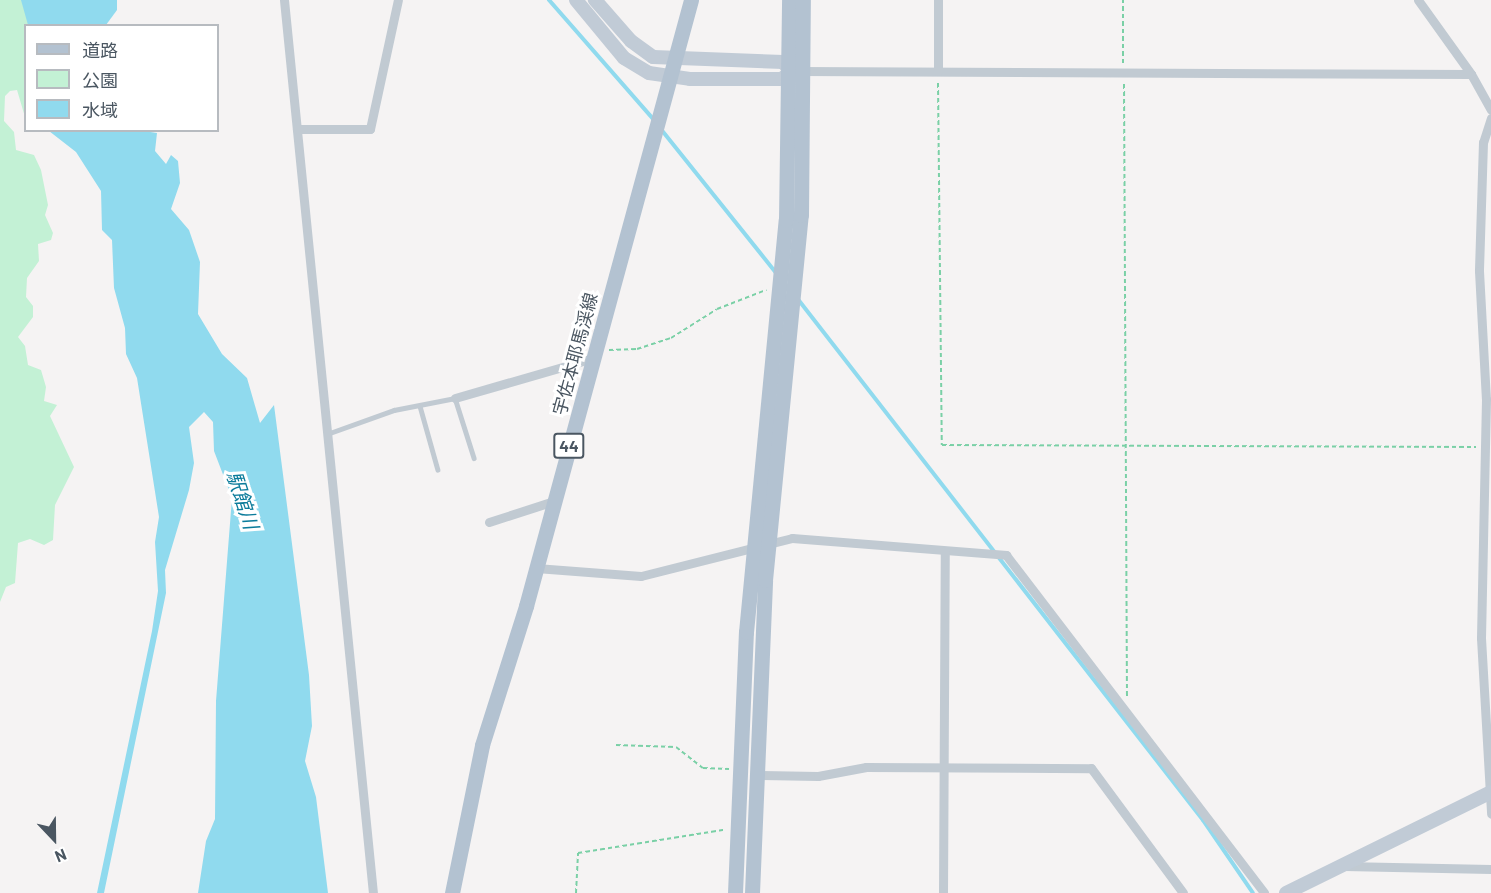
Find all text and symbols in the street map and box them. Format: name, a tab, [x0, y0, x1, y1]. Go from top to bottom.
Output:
legend	[24, 24, 219, 132]
text: 道路	[82, 39, 118, 61]
text: 公園	[82, 69, 118, 91]
text: 水域	[82, 99, 118, 121]
street label: 宇佐本耶馬渓線	[548, 290, 602, 418]
road number: 44	[552, 433, 586, 459]
water label: 駅館川	[222, 468, 264, 532]
north arrow	[24, 809, 84, 869]
text: N	[52, 845, 69, 867]

